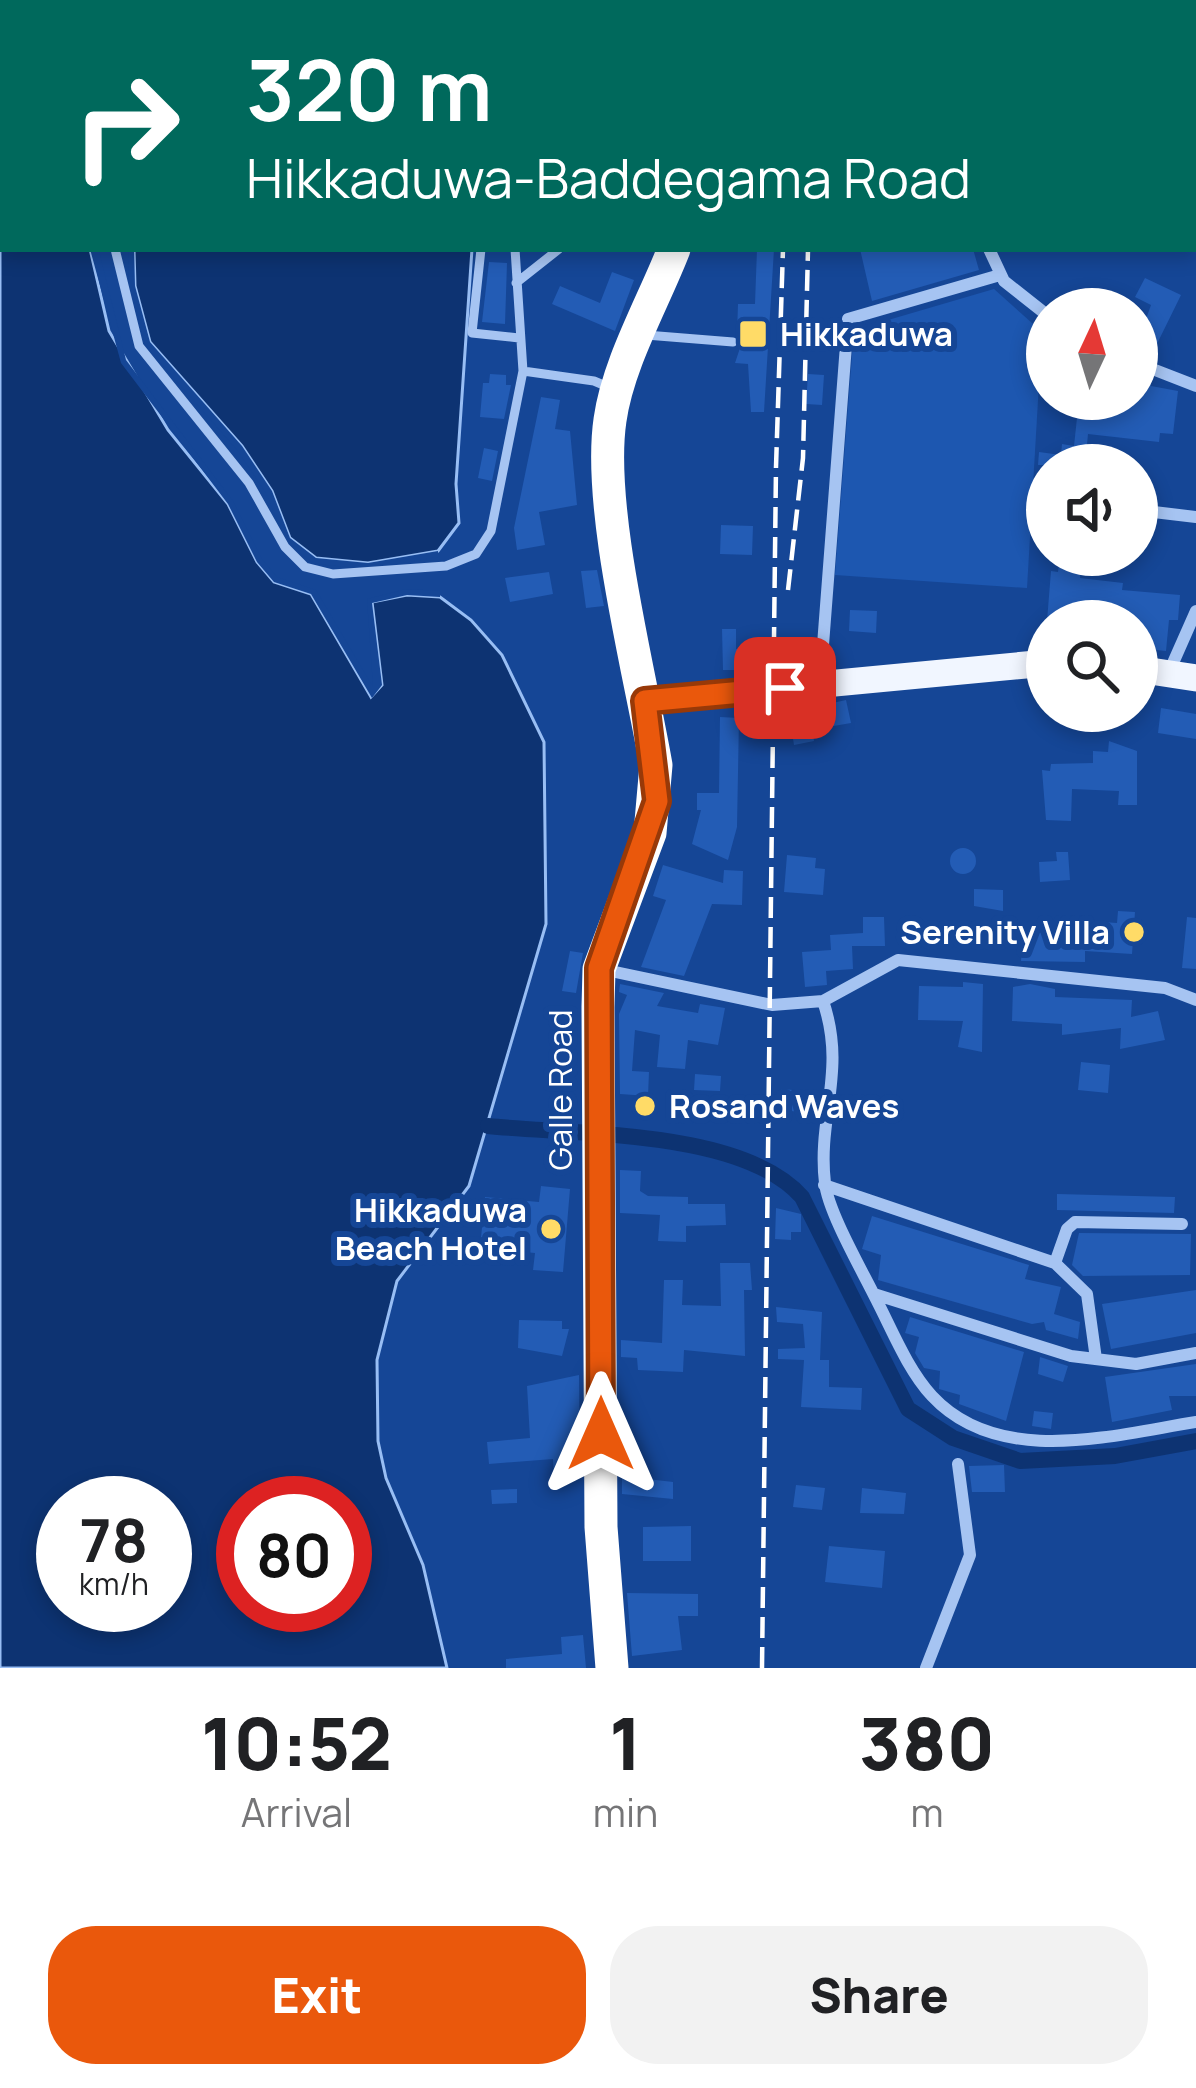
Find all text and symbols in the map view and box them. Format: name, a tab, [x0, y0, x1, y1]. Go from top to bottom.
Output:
text: 320 m	[246, 31, 492, 146]
icon: right	[48, 48, 204, 204]
text: Hikkaduwa-Baddegama Road	[246, 140, 971, 214]
north arrow	[1026, 288, 1158, 420]
map controls	[1026, 288, 1158, 732]
place label: Hikkaduwa	[780, 311, 953, 356]
marker: Hikkaduwa	[737, 318, 769, 350]
button: sound	[1026, 444, 1158, 576]
button: search	[1026, 600, 1158, 732]
pin	[734, 637, 836, 739]
icon: arrive	[752, 655, 818, 721]
place label: Serenity Villa	[900, 909, 1110, 954]
marker: Serenity Villa	[1121, 919, 1147, 945]
street label: Galle Road	[537, 1009, 582, 1171]
place label: Rosand Waves	[669, 1083, 899, 1128]
marker: Rosand Waves	[632, 1093, 658, 1119]
place label: Hikkaduwa Beach Hotel	[335, 1187, 527, 1270]
marker: Hikkaduwa Beach Hotel	[538, 1216, 564, 1242]
position arrow	[538, 1371, 664, 1497]
speed limit sign: 80	[216, 1476, 372, 1632]
text: 78	[80, 1498, 148, 1580]
text: km/h	[79, 1563, 149, 1604]
text: 10:52	[201, 1693, 392, 1792]
text: 1	[609, 1693, 642, 1792]
text: 380	[859, 1693, 995, 1792]
text: Arrival	[241, 1785, 352, 1839]
text: min	[593, 1785, 658, 1839]
text: m	[911, 1785, 944, 1839]
button: Exit	[48, 1926, 586, 2064]
button: Share	[610, 1926, 1148, 2064]

